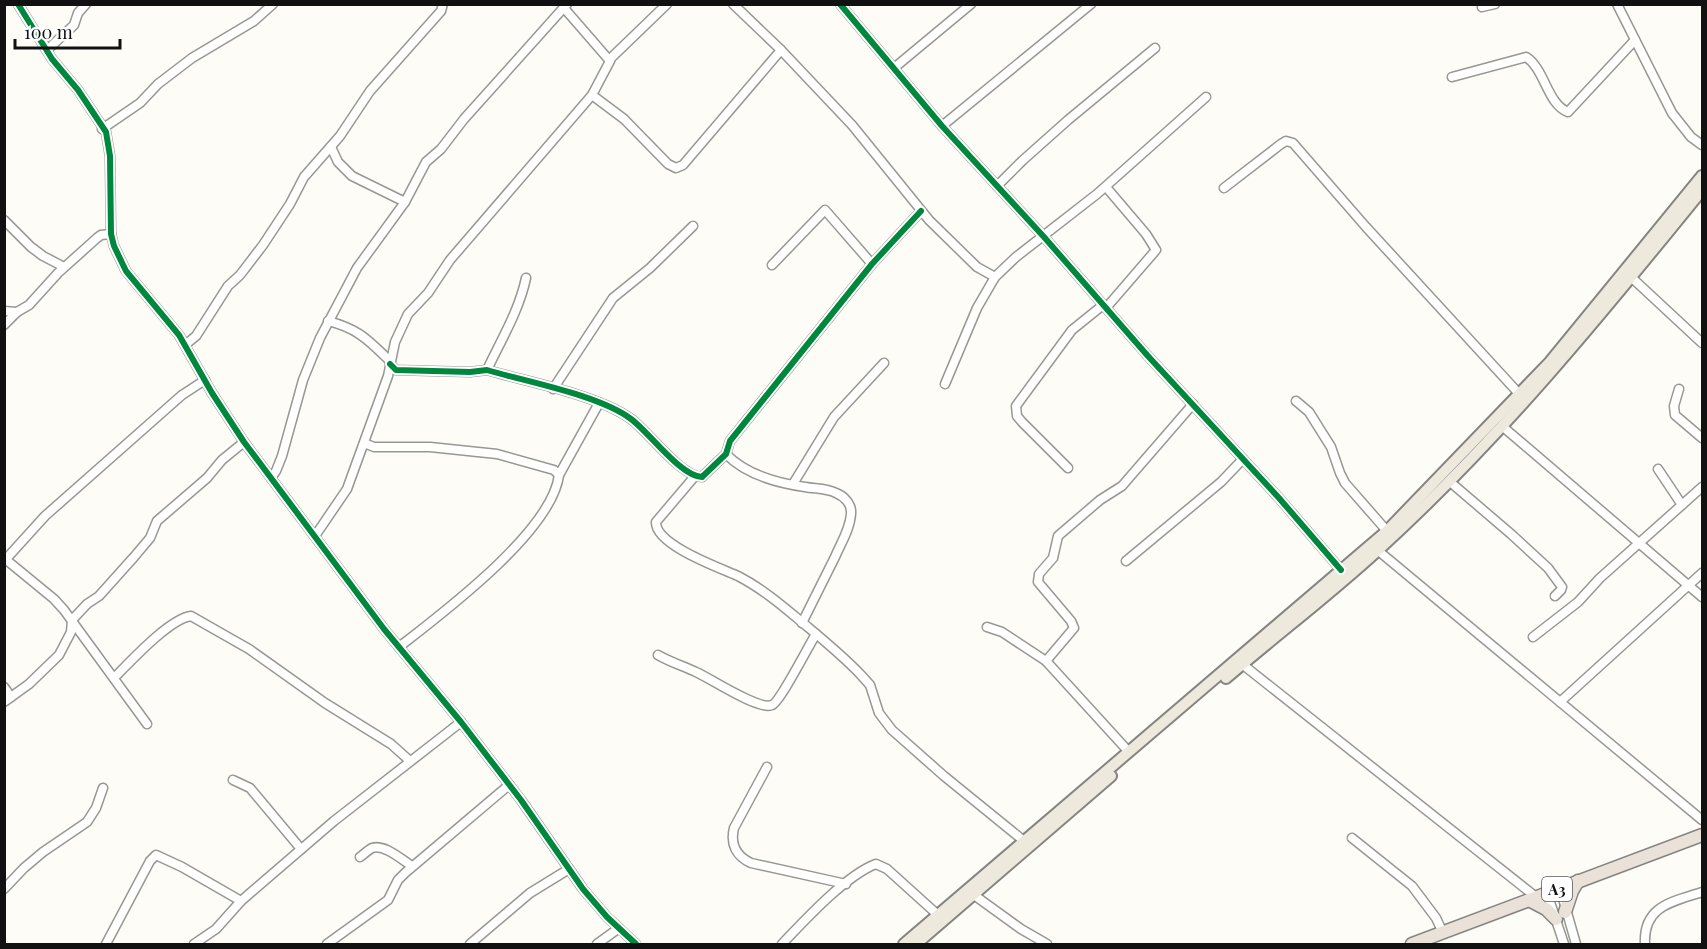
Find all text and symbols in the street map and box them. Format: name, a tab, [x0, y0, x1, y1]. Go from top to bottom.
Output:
scale bar	[15, 12, 120, 50]
text: 100 m	[24, 20, 73, 44]
road number: A3	[1542, 877, 1572, 901]

